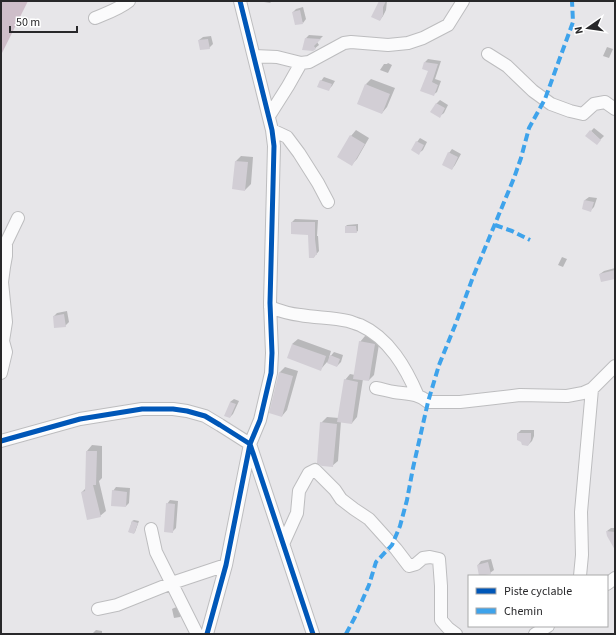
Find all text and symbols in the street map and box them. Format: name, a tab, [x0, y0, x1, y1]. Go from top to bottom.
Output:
scale bar	[10, 8, 77, 34]
north arrow	[568, 8, 608, 48]
text: 50 m	[16, 14, 40, 31]
text: N	[571, 25, 587, 35]
legend	[468, 575, 608, 627]
text: Piste cyclable	[504, 583, 572, 600]
text: Chemin	[504, 603, 543, 620]

